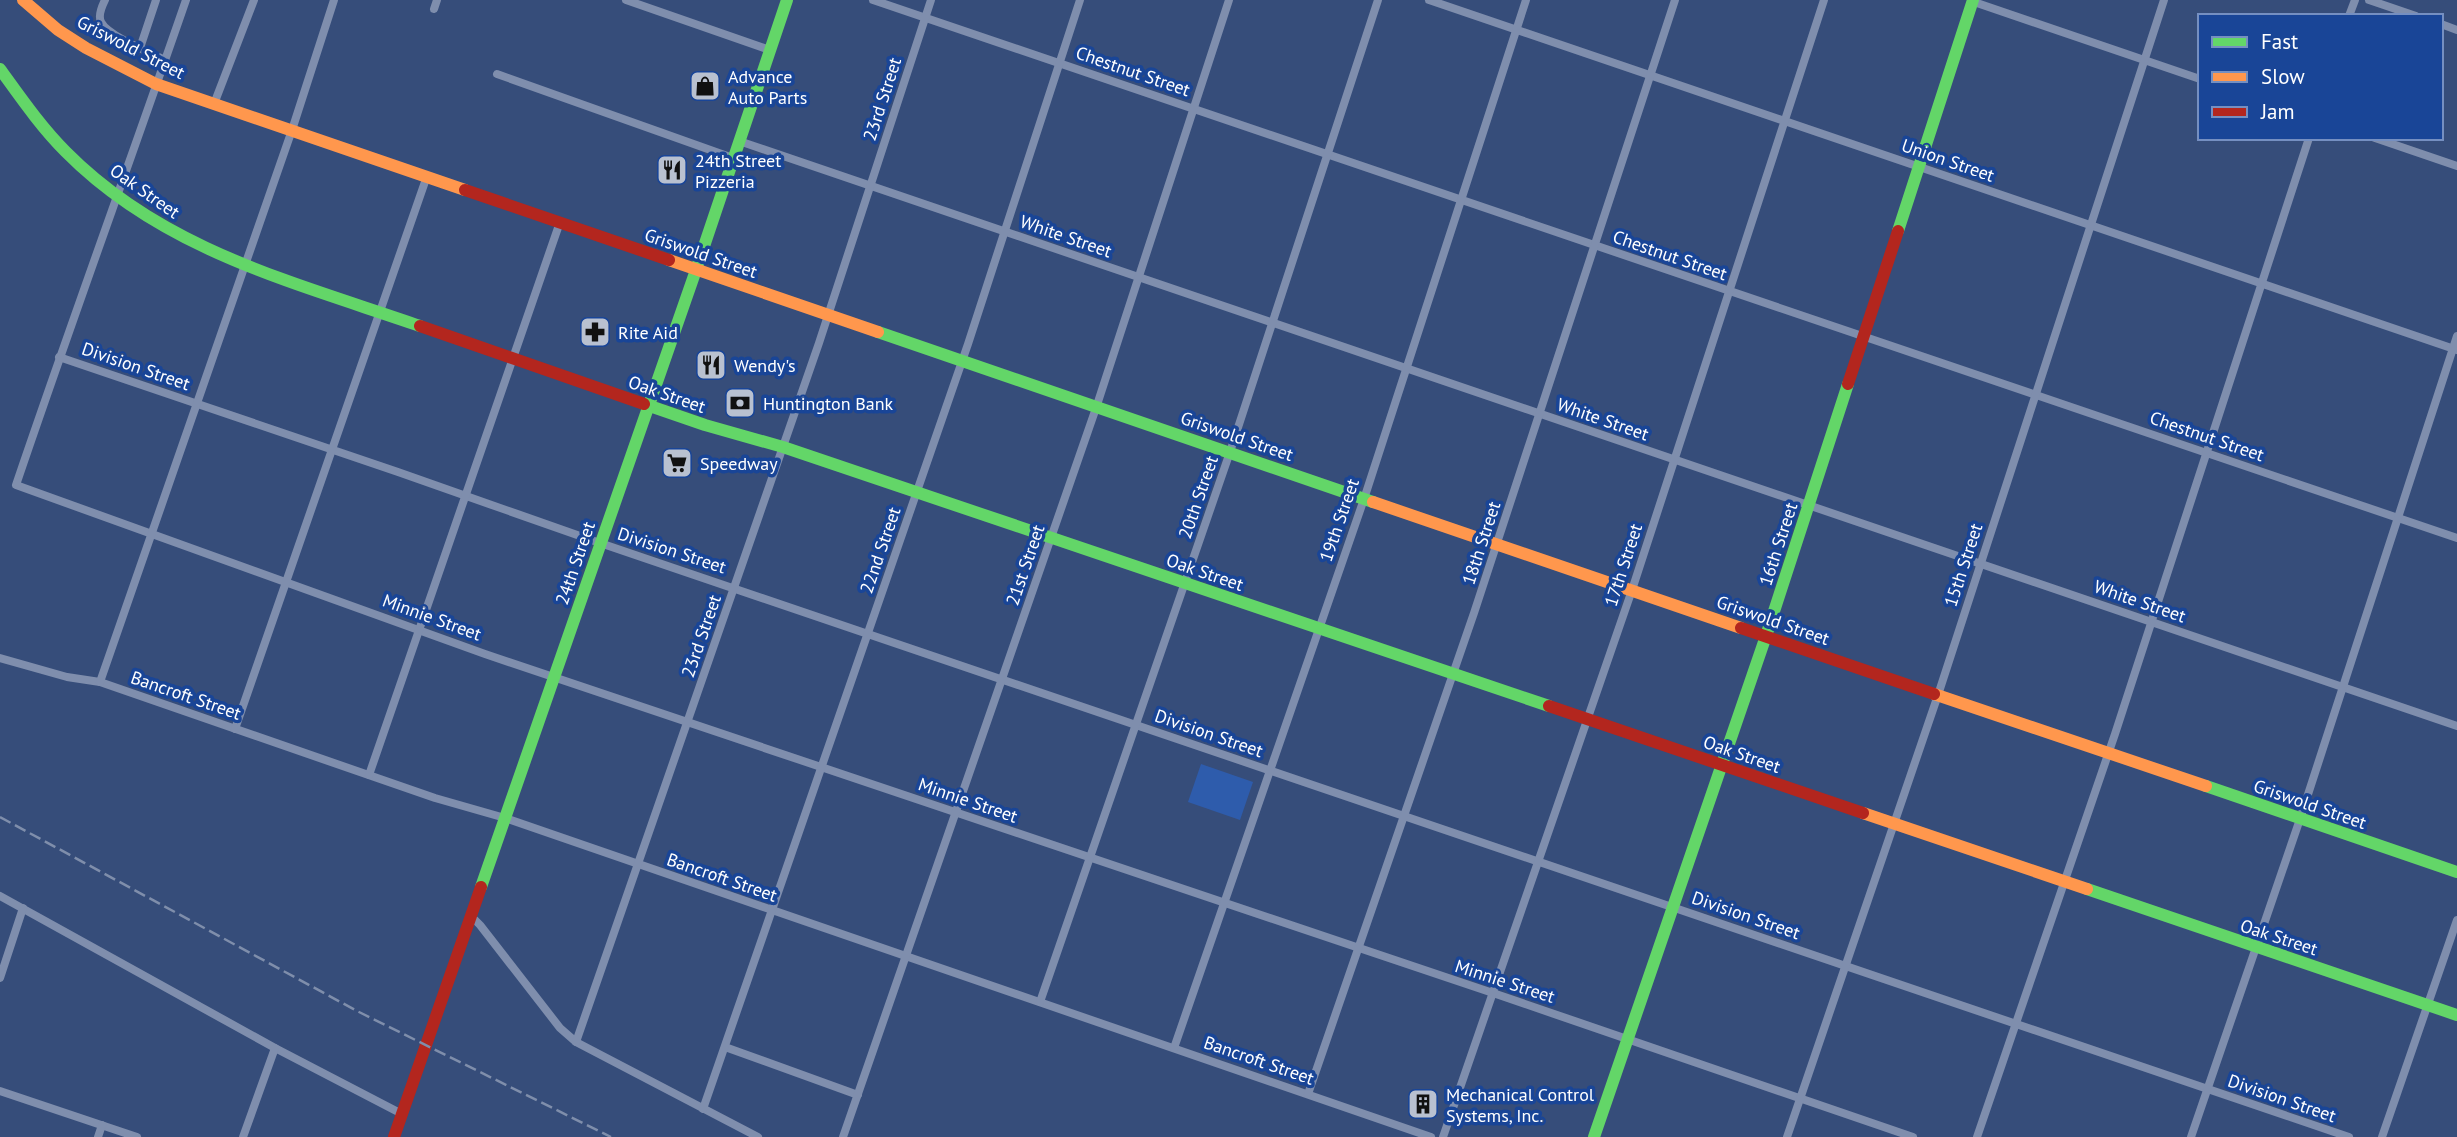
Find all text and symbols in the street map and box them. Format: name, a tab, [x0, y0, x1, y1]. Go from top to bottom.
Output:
street label: Griswold Street	[73, 10, 189, 84]
legend	[2198, 14, 2443, 140]
text: Fast	[2261, 28, 2298, 55]
street label: Chestnut Street	[1073, 41, 1193, 101]
street label: 23rd Street	[858, 54, 906, 144]
text: Slow	[2261, 63, 2305, 90]
place label: Advance Auto Parts	[728, 65, 807, 109]
shop icon: Advance Auto Parts	[688, 69, 722, 103]
text: Jam	[2260, 98, 2295, 125]
street label: Union Street	[1899, 133, 1997, 187]
place label: 24th Street Pizzeria	[695, 149, 781, 193]
restaurant icon: 24th Street Pizzeria	[655, 153, 689, 187]
street label: Oak Street	[106, 159, 184, 223]
street label: White Street	[1017, 210, 1115, 262]
street label: Griswold Street	[641, 223, 761, 283]
street label: Chestnut Street	[1610, 225, 1730, 285]
pharmacy icon: Rite Aid	[578, 315, 612, 349]
place label: Rite Aid	[618, 321, 678, 344]
street label: Division Street	[79, 337, 193, 395]
restaurant icon: Wendy's	[694, 348, 728, 382]
place label: Wendy's	[734, 354, 796, 377]
street label: Oak Street	[625, 370, 709, 418]
bank icon: Huntington Bank	[723, 386, 757, 420]
place label: Huntington Bank	[763, 392, 894, 415]
street label: White Street	[1554, 393, 1652, 445]
street label: Griswold Street	[1177, 406, 1297, 466]
street label: Chestnut Street	[2147, 406, 2267, 466]
supermarket icon: Speedway	[660, 446, 694, 480]
place label: Speedway	[700, 452, 778, 475]
street label: 20th Street	[1173, 452, 1223, 542]
street label: 19th Street	[1314, 475, 1364, 565]
street label: 18th Street	[1457, 498, 1505, 588]
street label: 16th Street	[1754, 499, 1802, 589]
street label: 22nd Street	[854, 504, 906, 596]
street label: 24th Street	[550, 518, 600, 608]
street label: 15th Street	[1939, 520, 1987, 610]
street label: 17th Street	[1599, 521, 1647, 609]
street label: Division Street	[615, 522, 729, 578]
street label: 21st Street	[1000, 522, 1050, 608]
street label: Oak Street	[1163, 548, 1247, 596]
street label: White Street	[2091, 575, 2189, 627]
street label: Minnie Street	[379, 588, 485, 646]
street label: Griswold Street	[1713, 590, 1833, 650]
street label: 23rd Street	[676, 592, 726, 680]
street label: Bancroft Street	[128, 665, 244, 725]
street label: Division Street	[1152, 704, 1266, 762]
street label: Oak Street	[1700, 730, 1784, 778]
street label: Minnie Street	[915, 772, 1021, 828]
street label: Griswold Street	[2250, 774, 2370, 834]
street label: Bancroft Street	[664, 847, 780, 907]
street label: Division Street	[1689, 886, 1803, 944]
street label: Oak Street	[2237, 914, 2321, 960]
street label: Minnie Street	[1452, 954, 1558, 1008]
street label: Bancroft Street	[1201, 1030, 1317, 1090]
street label: Division Street	[2225, 1069, 2339, 1127]
place label: Mechanical Control Systems, Inc.	[1446, 1083, 1595, 1127]
building icon: Mechanical Control Systems, Inc.	[1406, 1087, 1440, 1121]

